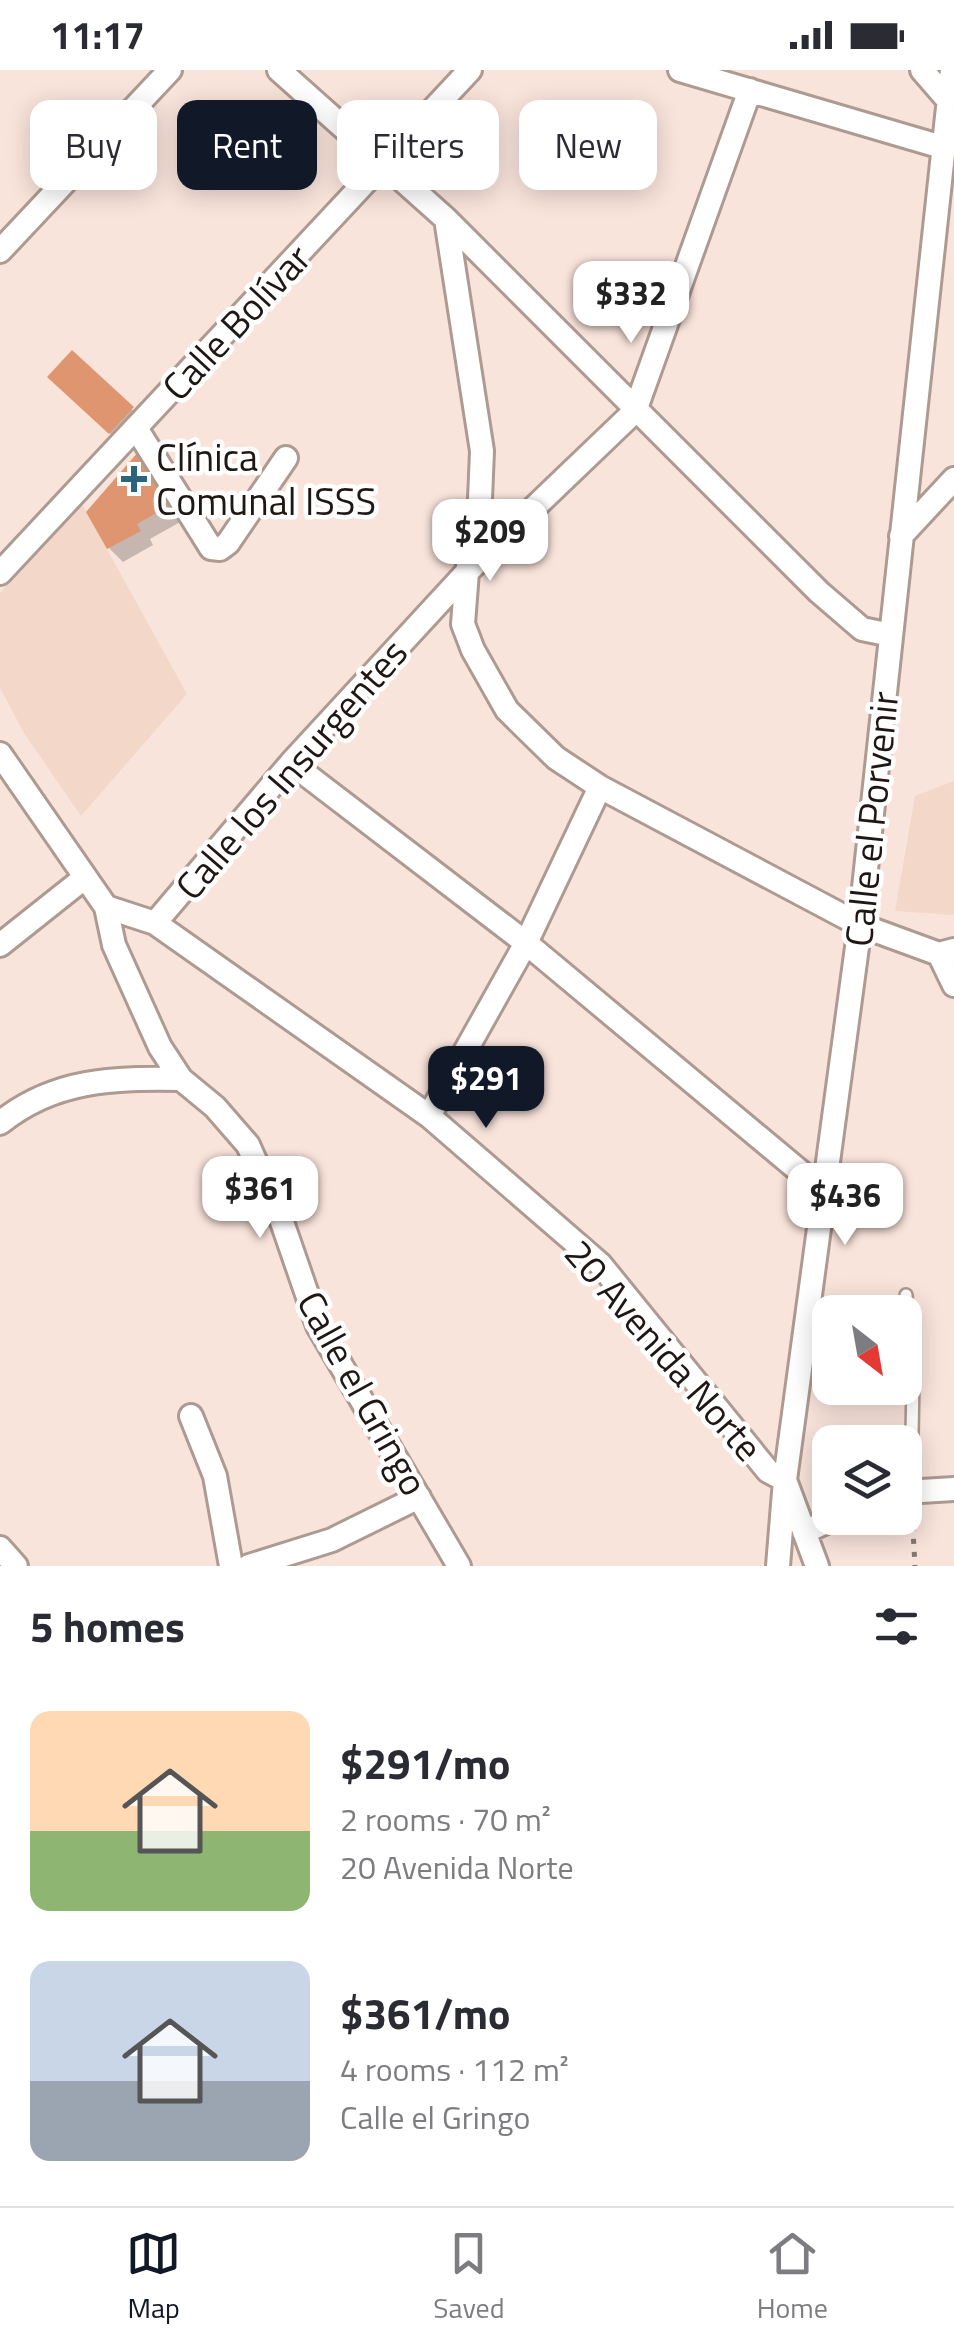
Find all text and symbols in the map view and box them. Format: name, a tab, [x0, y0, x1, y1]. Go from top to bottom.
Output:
text: 11:17	[50, 6, 145, 64]
chip: Buy	[30, 100, 157, 190]
chip: Rent	[177, 100, 317, 190]
chip: Filters	[337, 100, 499, 190]
chip: New	[519, 100, 657, 190]
street label: Calle Bolívar	[148, 231, 324, 413]
pin: $332	[572, 261, 690, 346]
text: $332	[595, 269, 667, 317]
place label: Clínica Comunal ISSS	[156, 428, 376, 530]
marker: Clínica Comunal ISSS	[121, 466, 147, 492]
pin: $209	[431, 499, 549, 584]
text: $209	[454, 507, 526, 555]
street label: Calle los Insurgentes	[161, 626, 421, 912]
street label: Calle el Porvenir	[829, 689, 913, 949]
pin: $291	[427, 1046, 545, 1131]
text: $291	[450, 1054, 522, 1102]
pin: $361	[201, 1156, 319, 1241]
pin: $436	[786, 1163, 904, 1248]
text: $361	[224, 1164, 296, 1212]
text: $436	[809, 1171, 881, 1219]
street label: 20 Avenida Norte	[551, 1226, 777, 1474]
street label: Calle el Gringo	[283, 1280, 443, 1506]
north arrow	[812, 1295, 922, 1405]
map controls	[812, 1295, 922, 1535]
button: layers	[812, 1425, 922, 1535]
text: 5 homes	[30, 1594, 185, 1658]
icon: filters	[869, 1599, 924, 1654]
text: $291/mo	[340, 1731, 510, 1795]
icon: home	[110, 1751, 230, 1871]
text: 2 rooms · 70 m²	[340, 1795, 551, 1843]
text: 20 Avenida Norte	[340, 1843, 574, 1891]
text: $361/mo	[340, 1981, 510, 2045]
icon: home	[110, 2001, 230, 2121]
text: 4 rooms · 112 m²	[340, 2045, 569, 2093]
text: Calle el Gringo	[340, 2093, 530, 2141]
tab: Map	[126, 2226, 181, 2329]
tab: Saved	[433, 2226, 505, 2329]
tab: Home	[757, 2226, 828, 2329]

